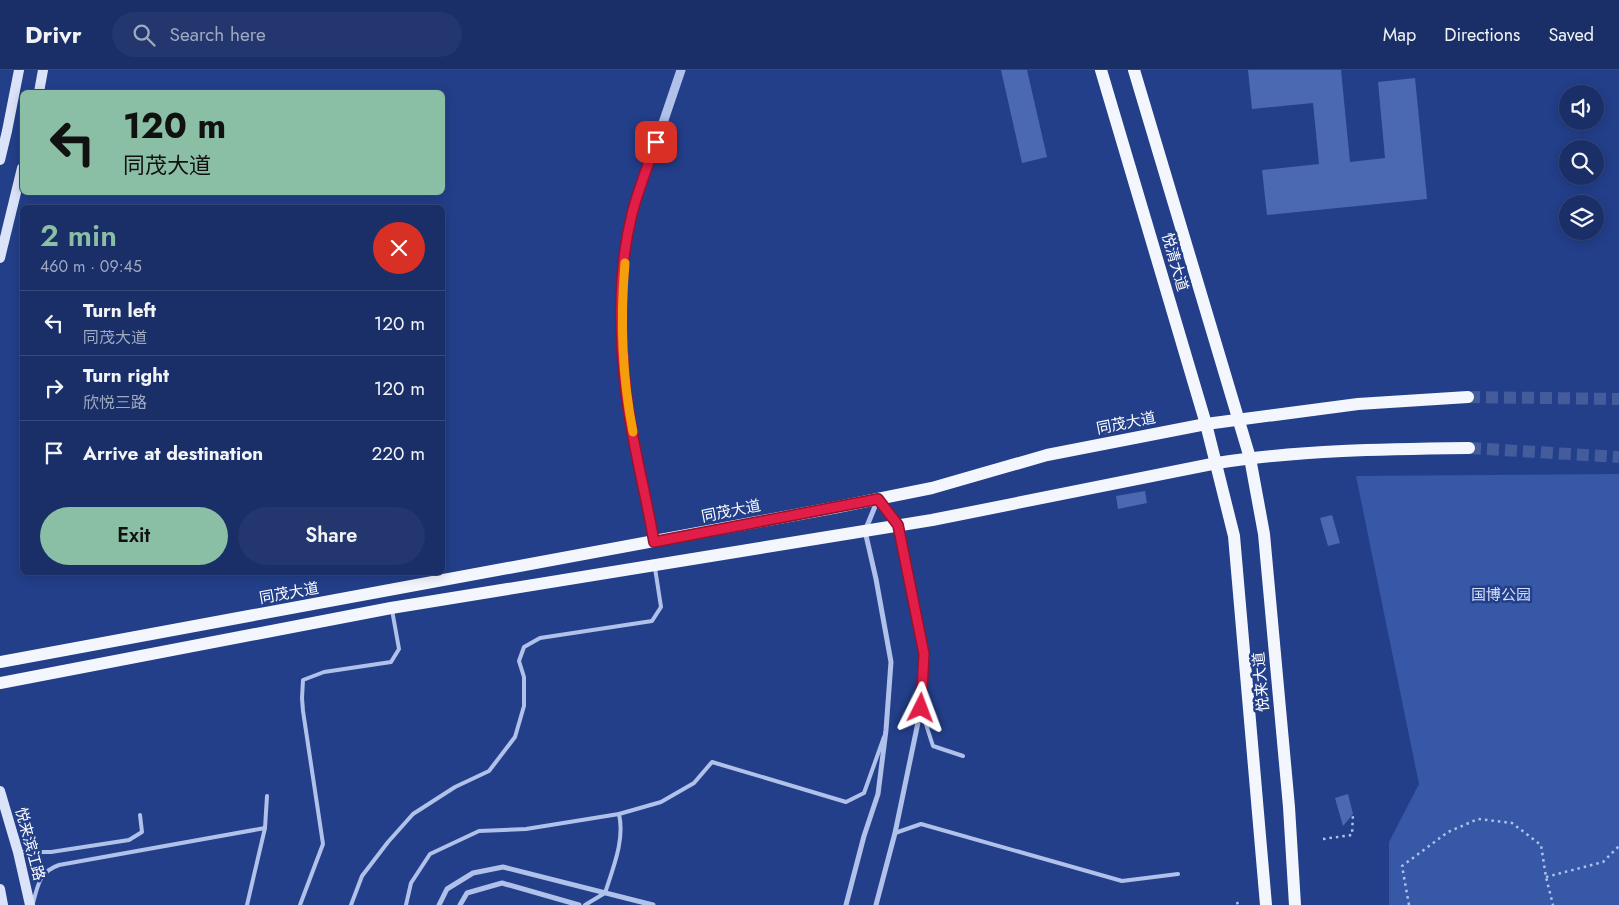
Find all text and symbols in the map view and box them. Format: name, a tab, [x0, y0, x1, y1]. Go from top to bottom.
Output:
search box	[112, 12, 462, 57]
text: Drivr	[25, 17, 82, 52]
icon: search	[130, 21, 158, 49]
text: Search here	[170, 21, 266, 48]
text: Map	[1383, 22, 1416, 48]
text: Directions	[1444, 22, 1520, 48]
text: Saved	[1548, 22, 1594, 48]
map controls	[1559, 85, 1604, 240]
button: sound	[1559, 85, 1604, 130]
text: 120 m	[123, 101, 226, 151]
icon: left	[40, 110, 105, 175]
pin	[635, 121, 677, 163]
icon: arrive	[642, 128, 670, 156]
button: search	[1559, 140, 1604, 185]
text: 同茂大道	[123, 149, 211, 181]
button: layers	[1559, 195, 1604, 240]
text: 2 min	[40, 214, 117, 257]
button: close	[373, 222, 425, 274]
street label: 悦清大道	[1156, 230, 1194, 294]
text: 460 m · 09:45	[40, 255, 142, 278]
text: Turn left	[83, 297, 156, 324]
icon: left	[40, 309, 68, 337]
text: 120 m	[374, 310, 425, 337]
text: 同茂大道	[83, 326, 147, 349]
text: Turn right	[83, 362, 169, 389]
icon: right	[40, 374, 68, 402]
text: 120 m	[374, 375, 425, 402]
text: 欣悦三路	[83, 391, 147, 414]
street label: 同茂大道	[1094, 406, 1158, 440]
icon: arrive	[40, 439, 68, 467]
text: Arrive at destination	[83, 440, 263, 467]
text: 220 m	[371, 440, 425, 467]
street label: 同茂大道	[699, 494, 763, 528]
button: Exit	[40, 507, 228, 565]
button: Share	[238, 507, 425, 565]
street label: 同茂大道	[258, 577, 320, 609]
park label: 国博公园	[1471, 584, 1531, 606]
street label: 悦来大道	[1247, 651, 1275, 713]
position arrow	[894, 681, 946, 733]
street label: 悦来滨江路	[10, 805, 50, 883]

